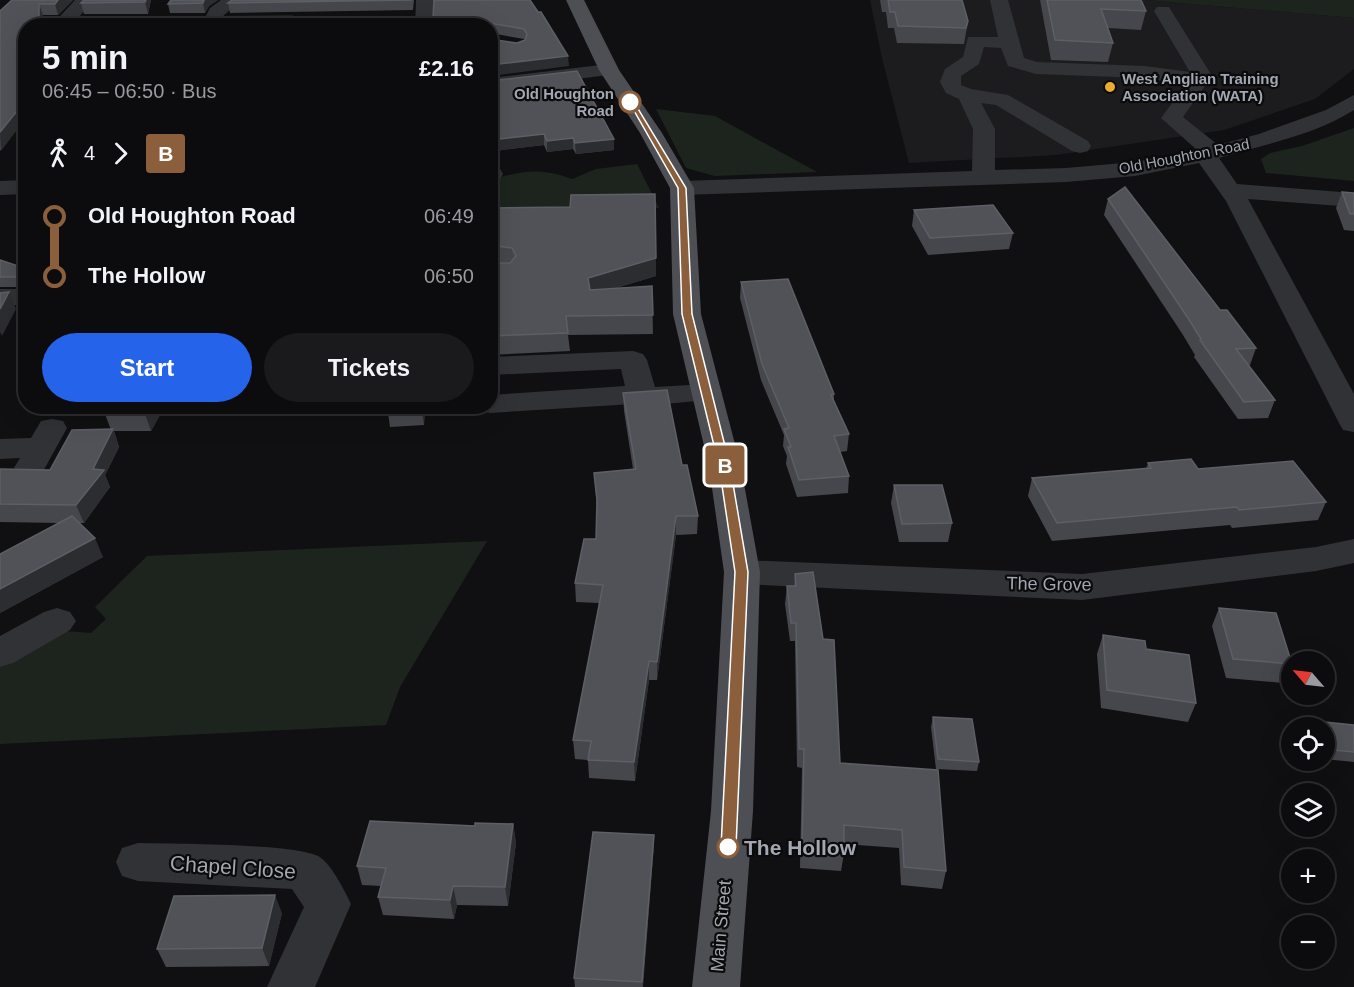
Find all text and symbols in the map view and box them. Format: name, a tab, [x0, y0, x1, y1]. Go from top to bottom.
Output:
text: 5 min	[42, 39, 128, 76]
text: £2.16	[419, 56, 474, 81]
place label: West Anglian Training Association (WATA)	[1122, 70, 1279, 104]
text: 06:45 – 06:50 · Bus	[42, 80, 217, 102]
marker: West Anglian Training Association (WATA)	[1103, 80, 1117, 94]
place label: Old Houghton Road	[514, 85, 614, 119]
marker: Old Houghton Road	[619, 91, 641, 113]
street label: Old Houghton Road	[1117, 135, 1251, 177]
icon: walk	[42, 137, 75, 170]
icon: forward	[104, 137, 137, 170]
text: 4	[84, 142, 95, 164]
text: B	[158, 142, 173, 165]
text: Old Houghton Road	[88, 203, 296, 228]
text: 06:49	[424, 205, 474, 227]
text: The Hollow	[88, 263, 205, 288]
text: 06:50	[424, 265, 474, 287]
button: Start	[42, 333, 252, 402]
button: Tickets	[264, 333, 474, 402]
line badge: B	[706, 446, 744, 484]
text: B	[717, 454, 733, 477]
street label: The Grove	[1006, 573, 1092, 595]
north arrow	[1281, 651, 1335, 705]
map controls	[1281, 651, 1335, 969]
button: locate	[1281, 717, 1335, 771]
button: layers	[1281, 783, 1335, 837]
marker: The Hollow	[717, 836, 739, 858]
place label: The Hollow	[744, 836, 857, 859]
button: +	[1281, 849, 1335, 903]
street label: Chapel Close	[169, 851, 297, 883]
street label: Main Street	[707, 879, 735, 973]
button: −	[1281, 915, 1335, 969]

